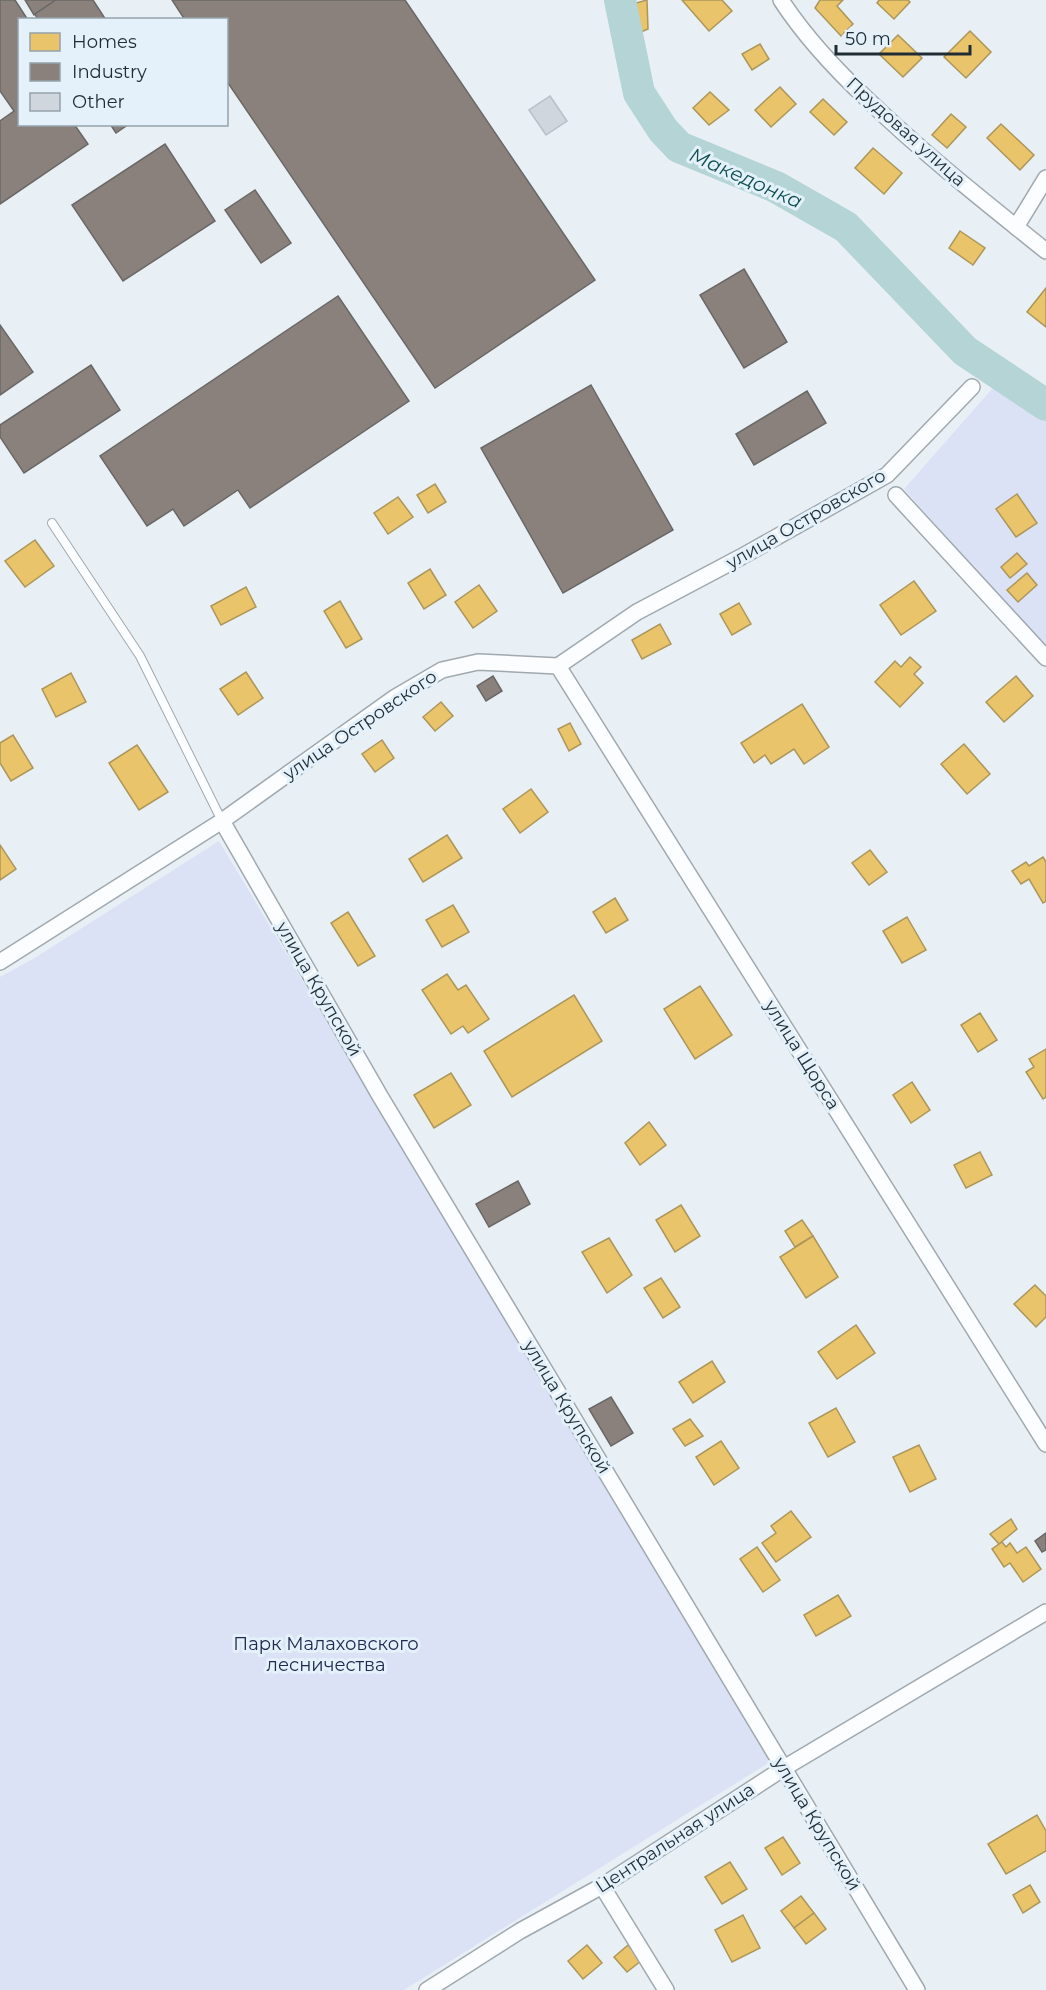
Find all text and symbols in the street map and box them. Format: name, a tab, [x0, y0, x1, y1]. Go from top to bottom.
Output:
legend	[18, 18, 228, 126]
scale bar	[836, 18, 970, 56]
text: 50 m	[845, 28, 891, 50]
text: Homes	[72, 31, 137, 53]
text: Industry	[72, 61, 147, 83]
street label: Прудовая улица	[842, 73, 970, 191]
text: Other	[72, 91, 125, 113]
water label: Македонка	[686, 142, 806, 214]
street label: улица Островского	[721, 464, 890, 574]
street label: улица Островского	[278, 665, 441, 785]
street label: улица Крупской	[271, 917, 366, 1060]
street label: улица Щорса	[759, 995, 844, 1114]
street label: улица Крупской	[518, 1335, 616, 1478]
park label: Парк Малаховского лесничества	[233, 1633, 419, 1676]
street label: улица Крупской	[768, 1752, 866, 1895]
street label: Центральная улица	[591, 1778, 759, 1898]

